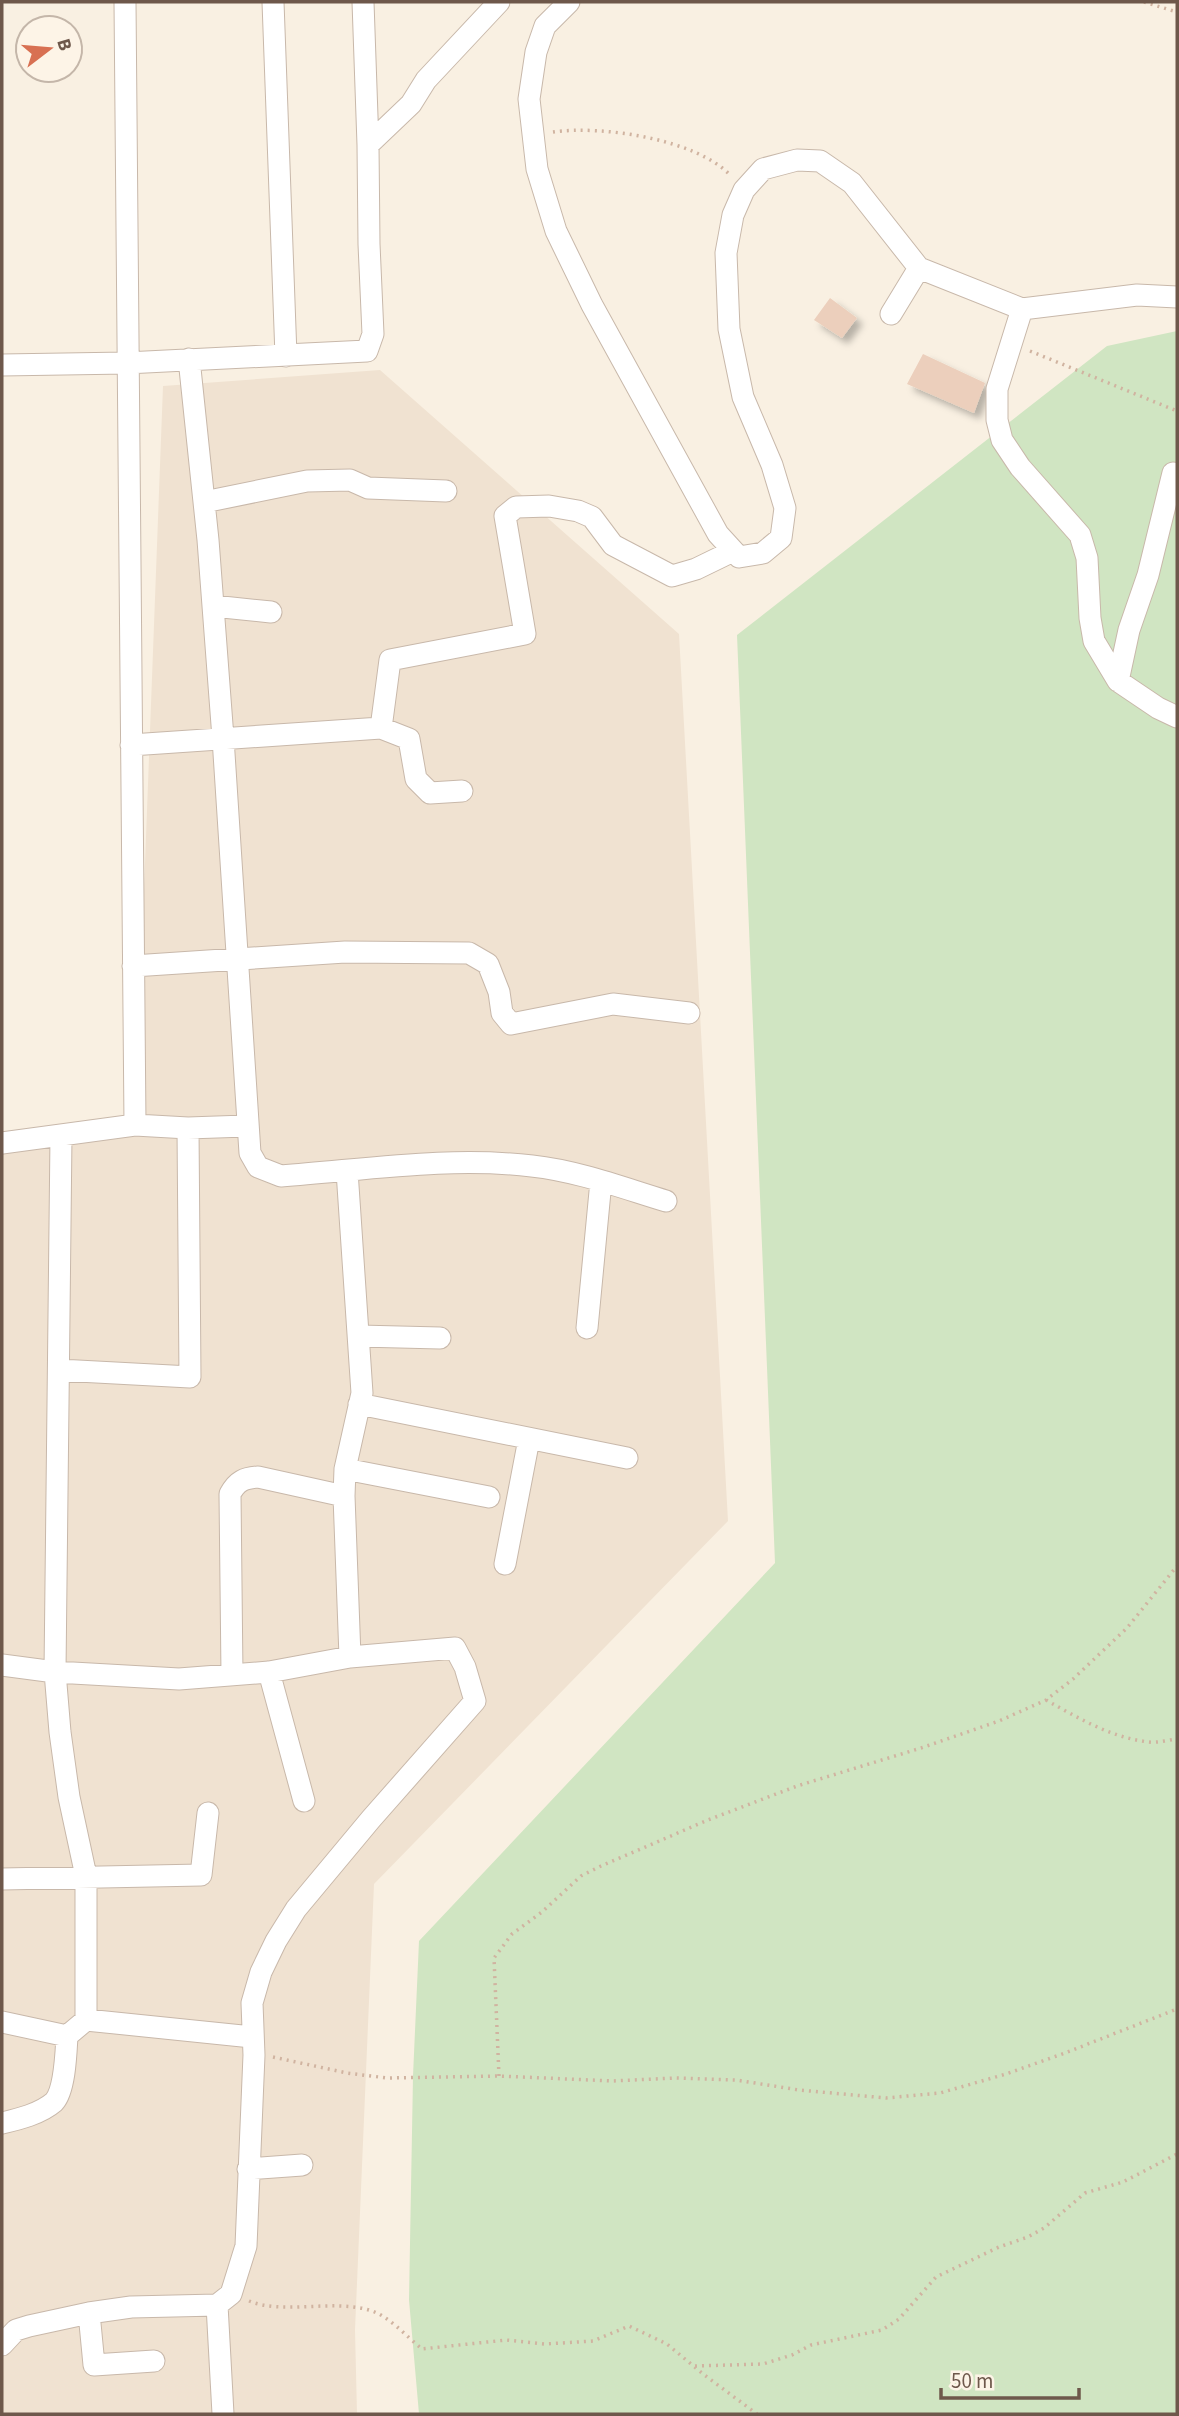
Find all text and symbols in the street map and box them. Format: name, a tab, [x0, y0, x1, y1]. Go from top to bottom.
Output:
north arrow	[14, 14, 84, 84]
text: B	[49, 35, 78, 54]
scale bar	[941, 2356, 1079, 2400]
text: 50 m	[951, 2366, 993, 2396]

